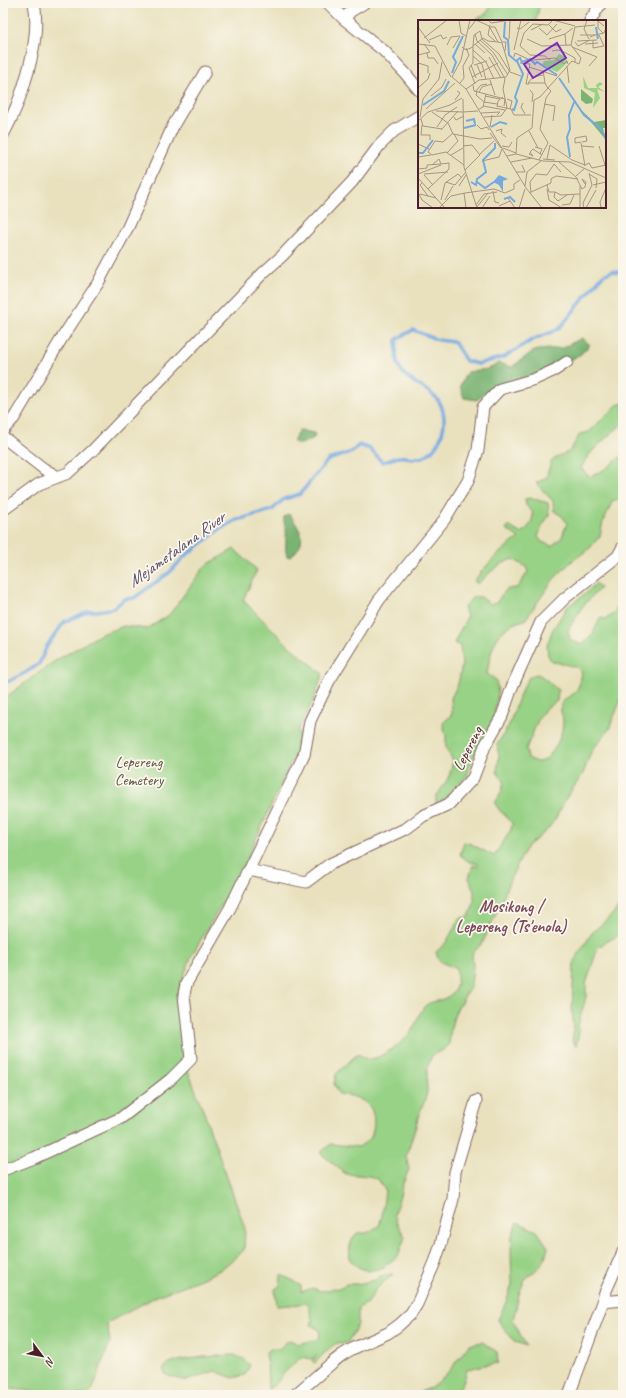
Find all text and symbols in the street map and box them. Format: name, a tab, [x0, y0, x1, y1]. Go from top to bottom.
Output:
inset map	[418, 20, 606, 208]
water label: Mejametalana River	[124, 505, 231, 592]
street label: Lepereng	[448, 722, 488, 774]
park label: Lepereng Cemetery	[115, 752, 165, 790]
district label: Mosikong / Lepereng (Ts'enola)	[456, 896, 568, 937]
north arrow	[22, 1336, 62, 1376]
text: N	[42, 1355, 58, 1370]

